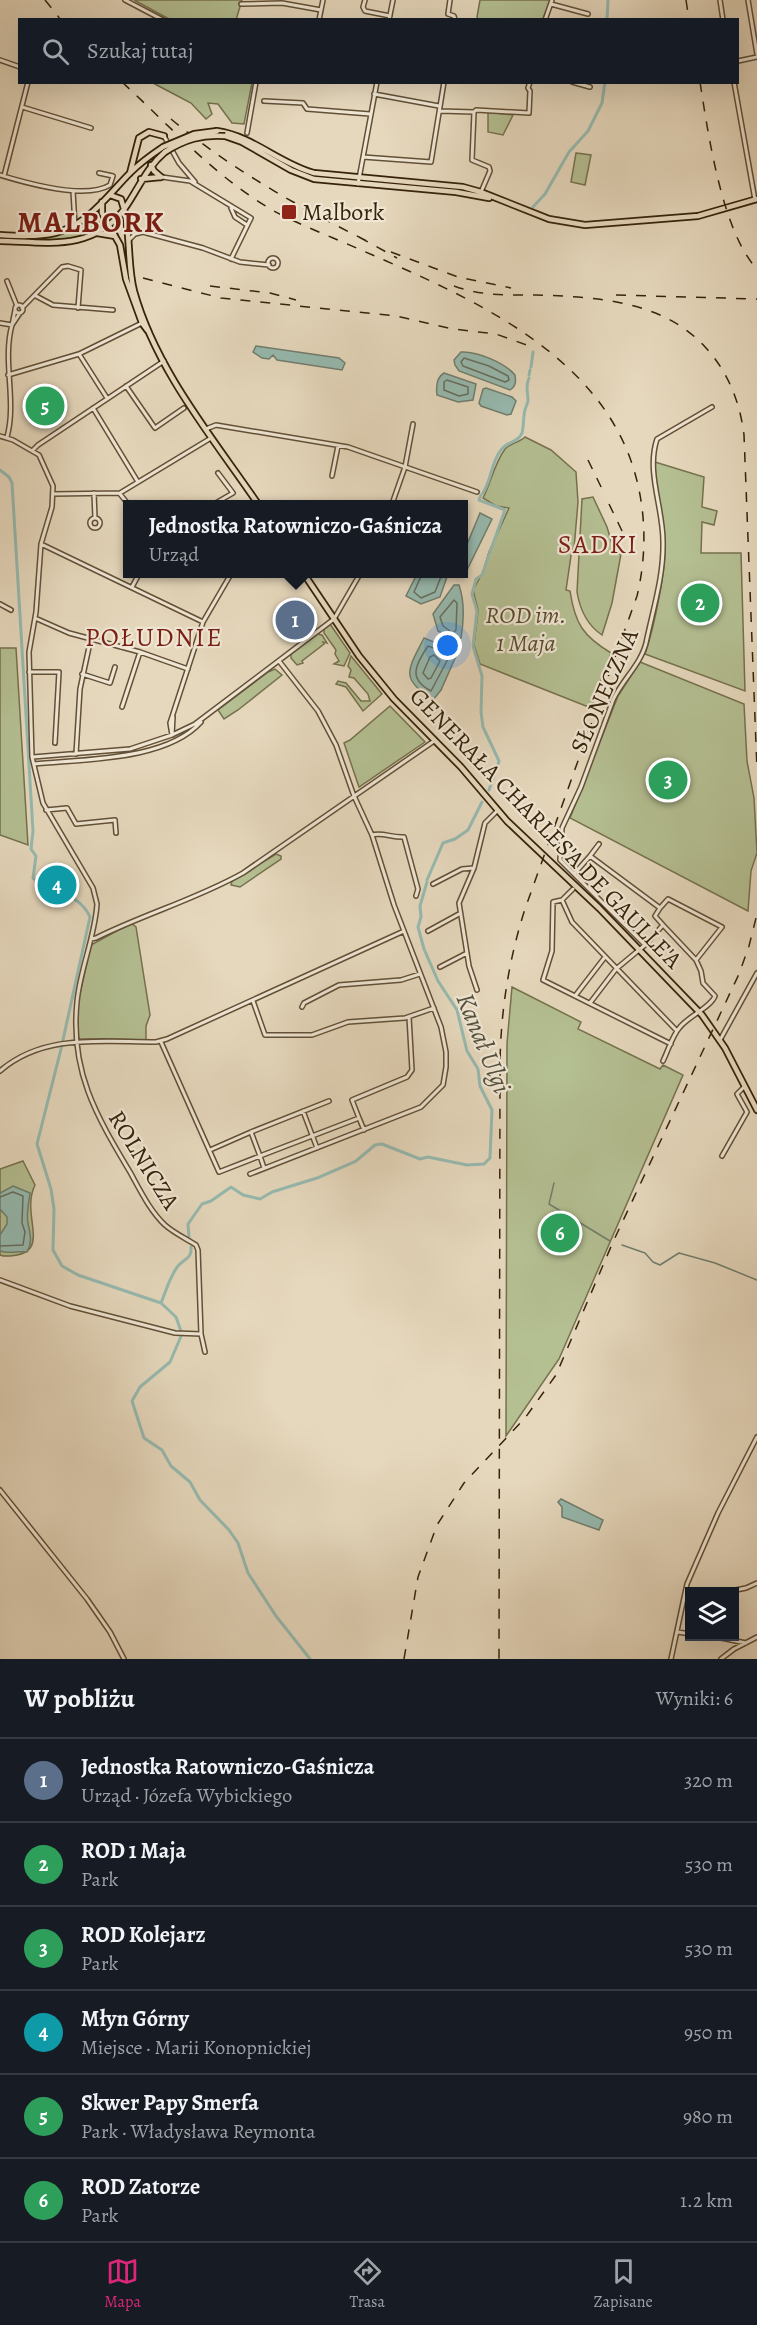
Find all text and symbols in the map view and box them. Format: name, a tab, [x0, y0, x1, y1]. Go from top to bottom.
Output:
search box	[18, 18, 739, 84]
icon: search	[39, 35, 72, 68]
text: Szukaj tutaj	[87, 36, 193, 66]
place label: Malbork	[302, 196, 384, 228]
district label: MALBORK	[17, 202, 165, 242]
marker: Malbork	[280, 203, 298, 221]
pin: 5	[26, 384, 64, 428]
popup	[123, 500, 468, 578]
text: Jednostka Ratowniczo-Gaśnicza	[149, 511, 442, 541]
district label: SADKI	[558, 527, 638, 562]
text: Urząd	[149, 541, 199, 568]
pin: 2	[680, 580, 720, 626]
pin: 1	[276, 598, 314, 642]
park label: ROD im. 1 Maja	[485, 599, 567, 659]
district label: POŁUDNIE	[85, 620, 223, 655]
street label: SŁONECZNA	[562, 623, 646, 758]
your location	[433, 631, 462, 660]
street label: GENERAŁA CHARLES'A DE GAULLE'A	[403, 681, 690, 976]
pin: 3	[648, 758, 688, 802]
pin: 4	[38, 862, 76, 908]
water label: Kanał Ulgi	[448, 988, 520, 1099]
street label: ROLNICZA	[101, 1104, 188, 1217]
pin: 6	[540, 1210, 580, 1256]
map controls	[685, 1587, 739, 1641]
button: layers	[685, 1587, 739, 1641]
text: W pobliżu	[24, 1681, 135, 1716]
text: Wyniki: 6	[656, 1685, 733, 1712]
text: Jednostka Ratowniczo-Gaśnicza	[81, 1752, 374, 1782]
text: 1	[40, 1767, 47, 1794]
text: 320 m	[684, 1767, 733, 1794]
text: Urząd · Józefa Wybickiego	[81, 1782, 292, 1809]
text: ROD 1 Maja	[81, 1836, 186, 1866]
text: 2	[39, 1851, 48, 1878]
text: 530 m	[685, 1851, 733, 1878]
text: Park	[81, 1866, 119, 1893]
text: ROD Kolejarz	[81, 1920, 206, 1950]
text: 3	[39, 1935, 48, 1962]
text: 530 m	[685, 1935, 733, 1962]
text: Park	[81, 1950, 119, 1977]
text: Młyn Górny	[81, 2004, 189, 2034]
text: 4	[39, 2019, 48, 2046]
text: 950 m	[684, 2019, 733, 2046]
text: Miejsce · Marii Konopnickiej	[81, 2034, 311, 2061]
text: Skwer Papy Smerfa	[81, 2088, 259, 2118]
text: 5	[39, 2103, 48, 2130]
text: 980 m	[683, 2103, 733, 2130]
text: Park · Władysława Reymonta	[81, 2118, 316, 2145]
text: ROD Zatorze	[81, 2172, 200, 2202]
text: 6	[39, 2187, 48, 2214]
text: 1.2 km	[680, 2187, 733, 2214]
text: Park	[81, 2202, 119, 2229]
tab: Mapa	[104, 2255, 141, 2313]
tab: Trasa	[349, 2255, 385, 2313]
tab: Zapisane	[593, 2255, 653, 2313]

